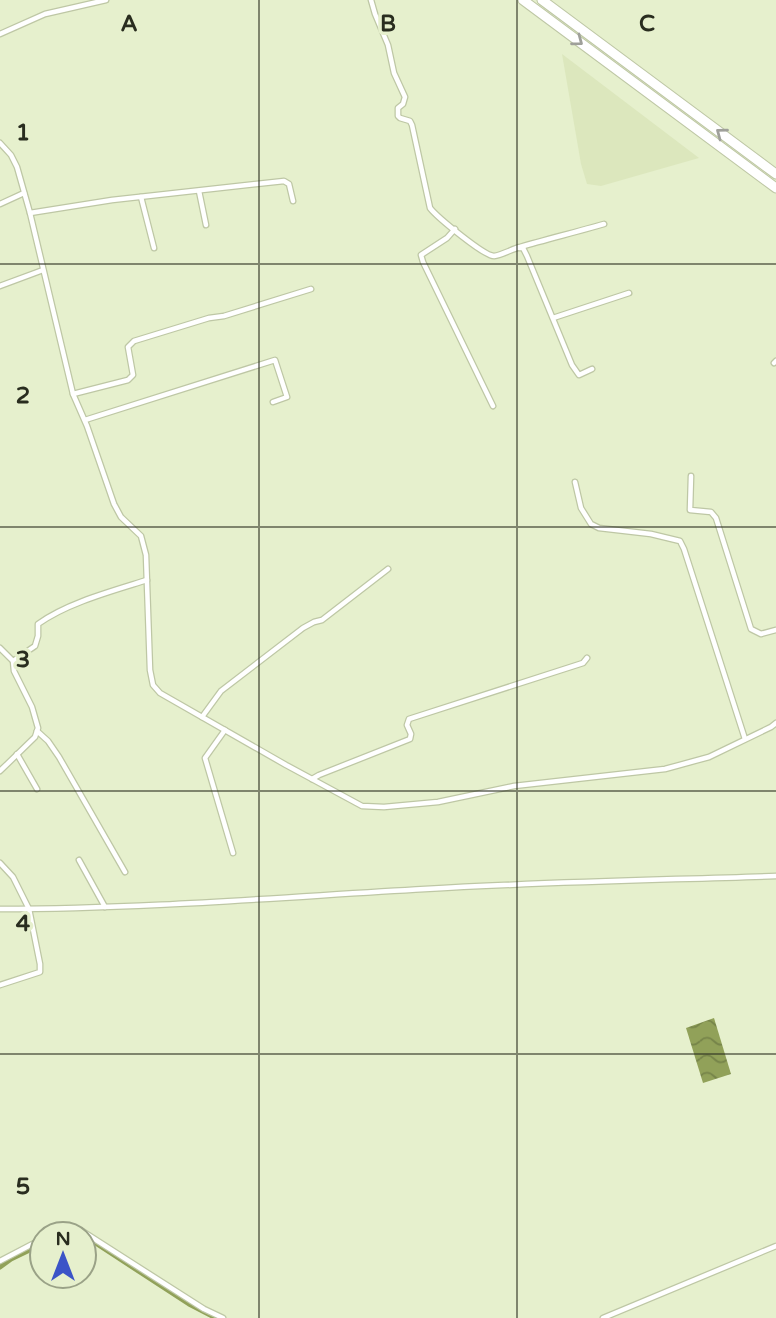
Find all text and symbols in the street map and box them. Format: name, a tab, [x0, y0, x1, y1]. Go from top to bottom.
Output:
text: A	[120, 10, 138, 38]
text: B	[380, 10, 396, 38]
text: C	[639, 10, 655, 38]
one-way arrow	[570, 32, 583, 45]
text: 1	[16, 119, 30, 147]
one-way arrow	[716, 129, 729, 142]
text: 2	[16, 382, 30, 410]
text: 3	[16, 646, 30, 674]
text: 4	[16, 910, 31, 938]
text: 5	[16, 1173, 30, 1201]
north arrow	[28, 1220, 98, 1290]
text: N	[55, 1228, 71, 1250]

